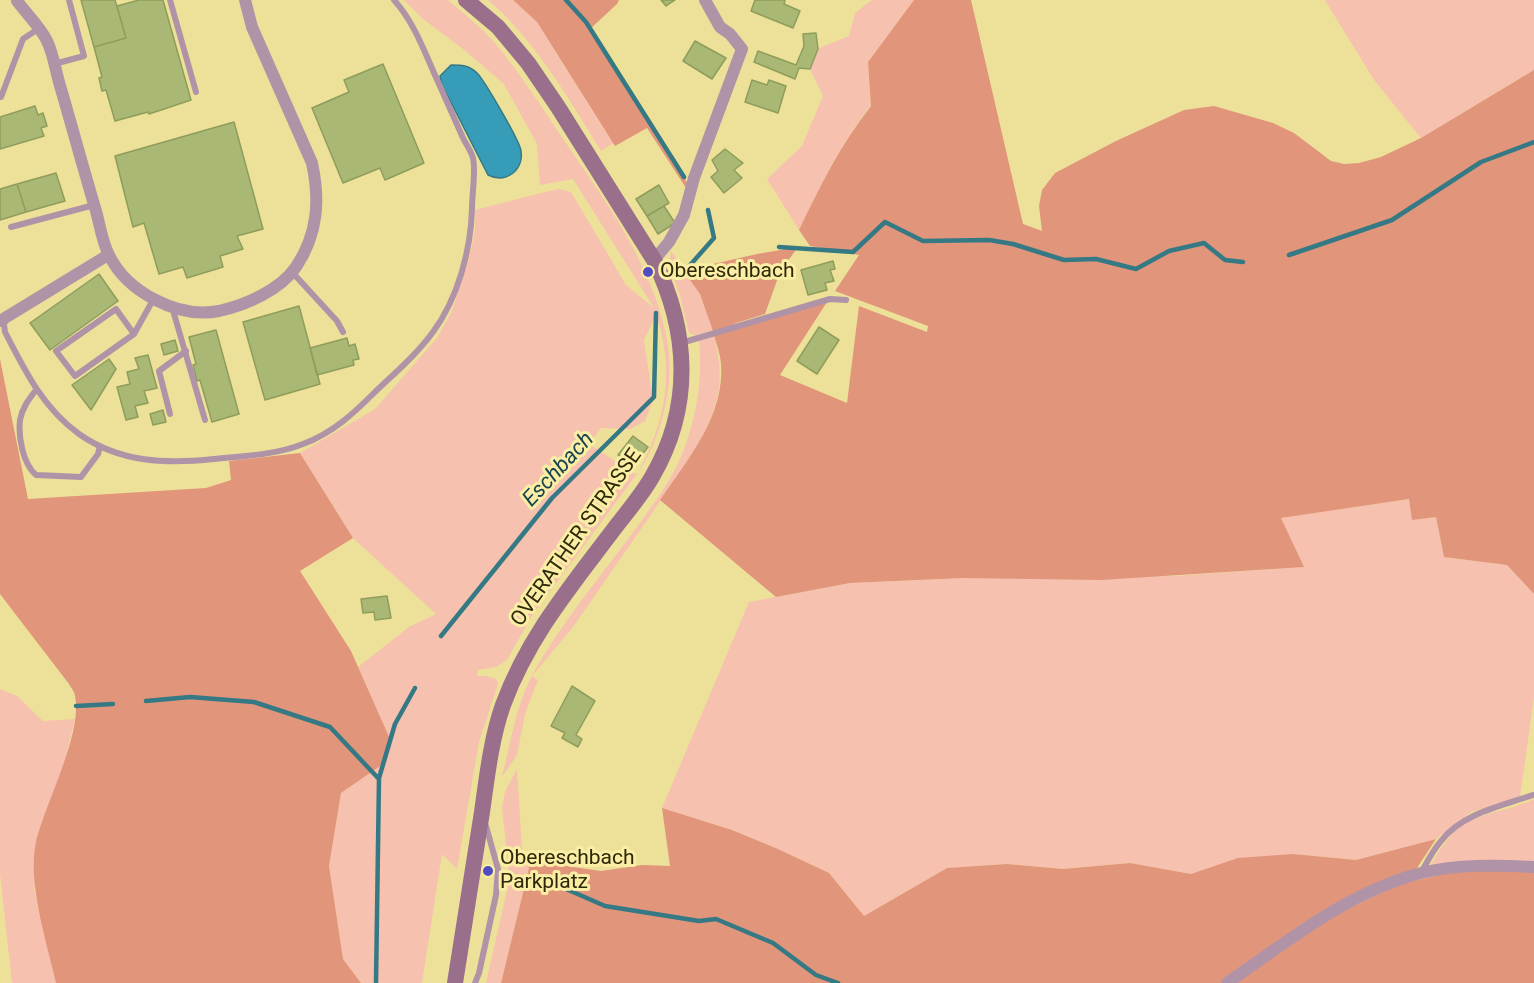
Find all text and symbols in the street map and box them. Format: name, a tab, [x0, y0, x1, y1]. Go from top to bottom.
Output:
place label: Obereschbach	[660, 259, 795, 285]
marker: Obereschbach	[641, 265, 655, 279]
water label: Eschbach	[518, 427, 600, 513]
street label: OVERATHER STRASSE	[506, 444, 648, 632]
place label: Obereschbach Parkplatz	[500, 846, 635, 896]
marker: Obereschbach Parkplatz	[481, 864, 495, 878]

